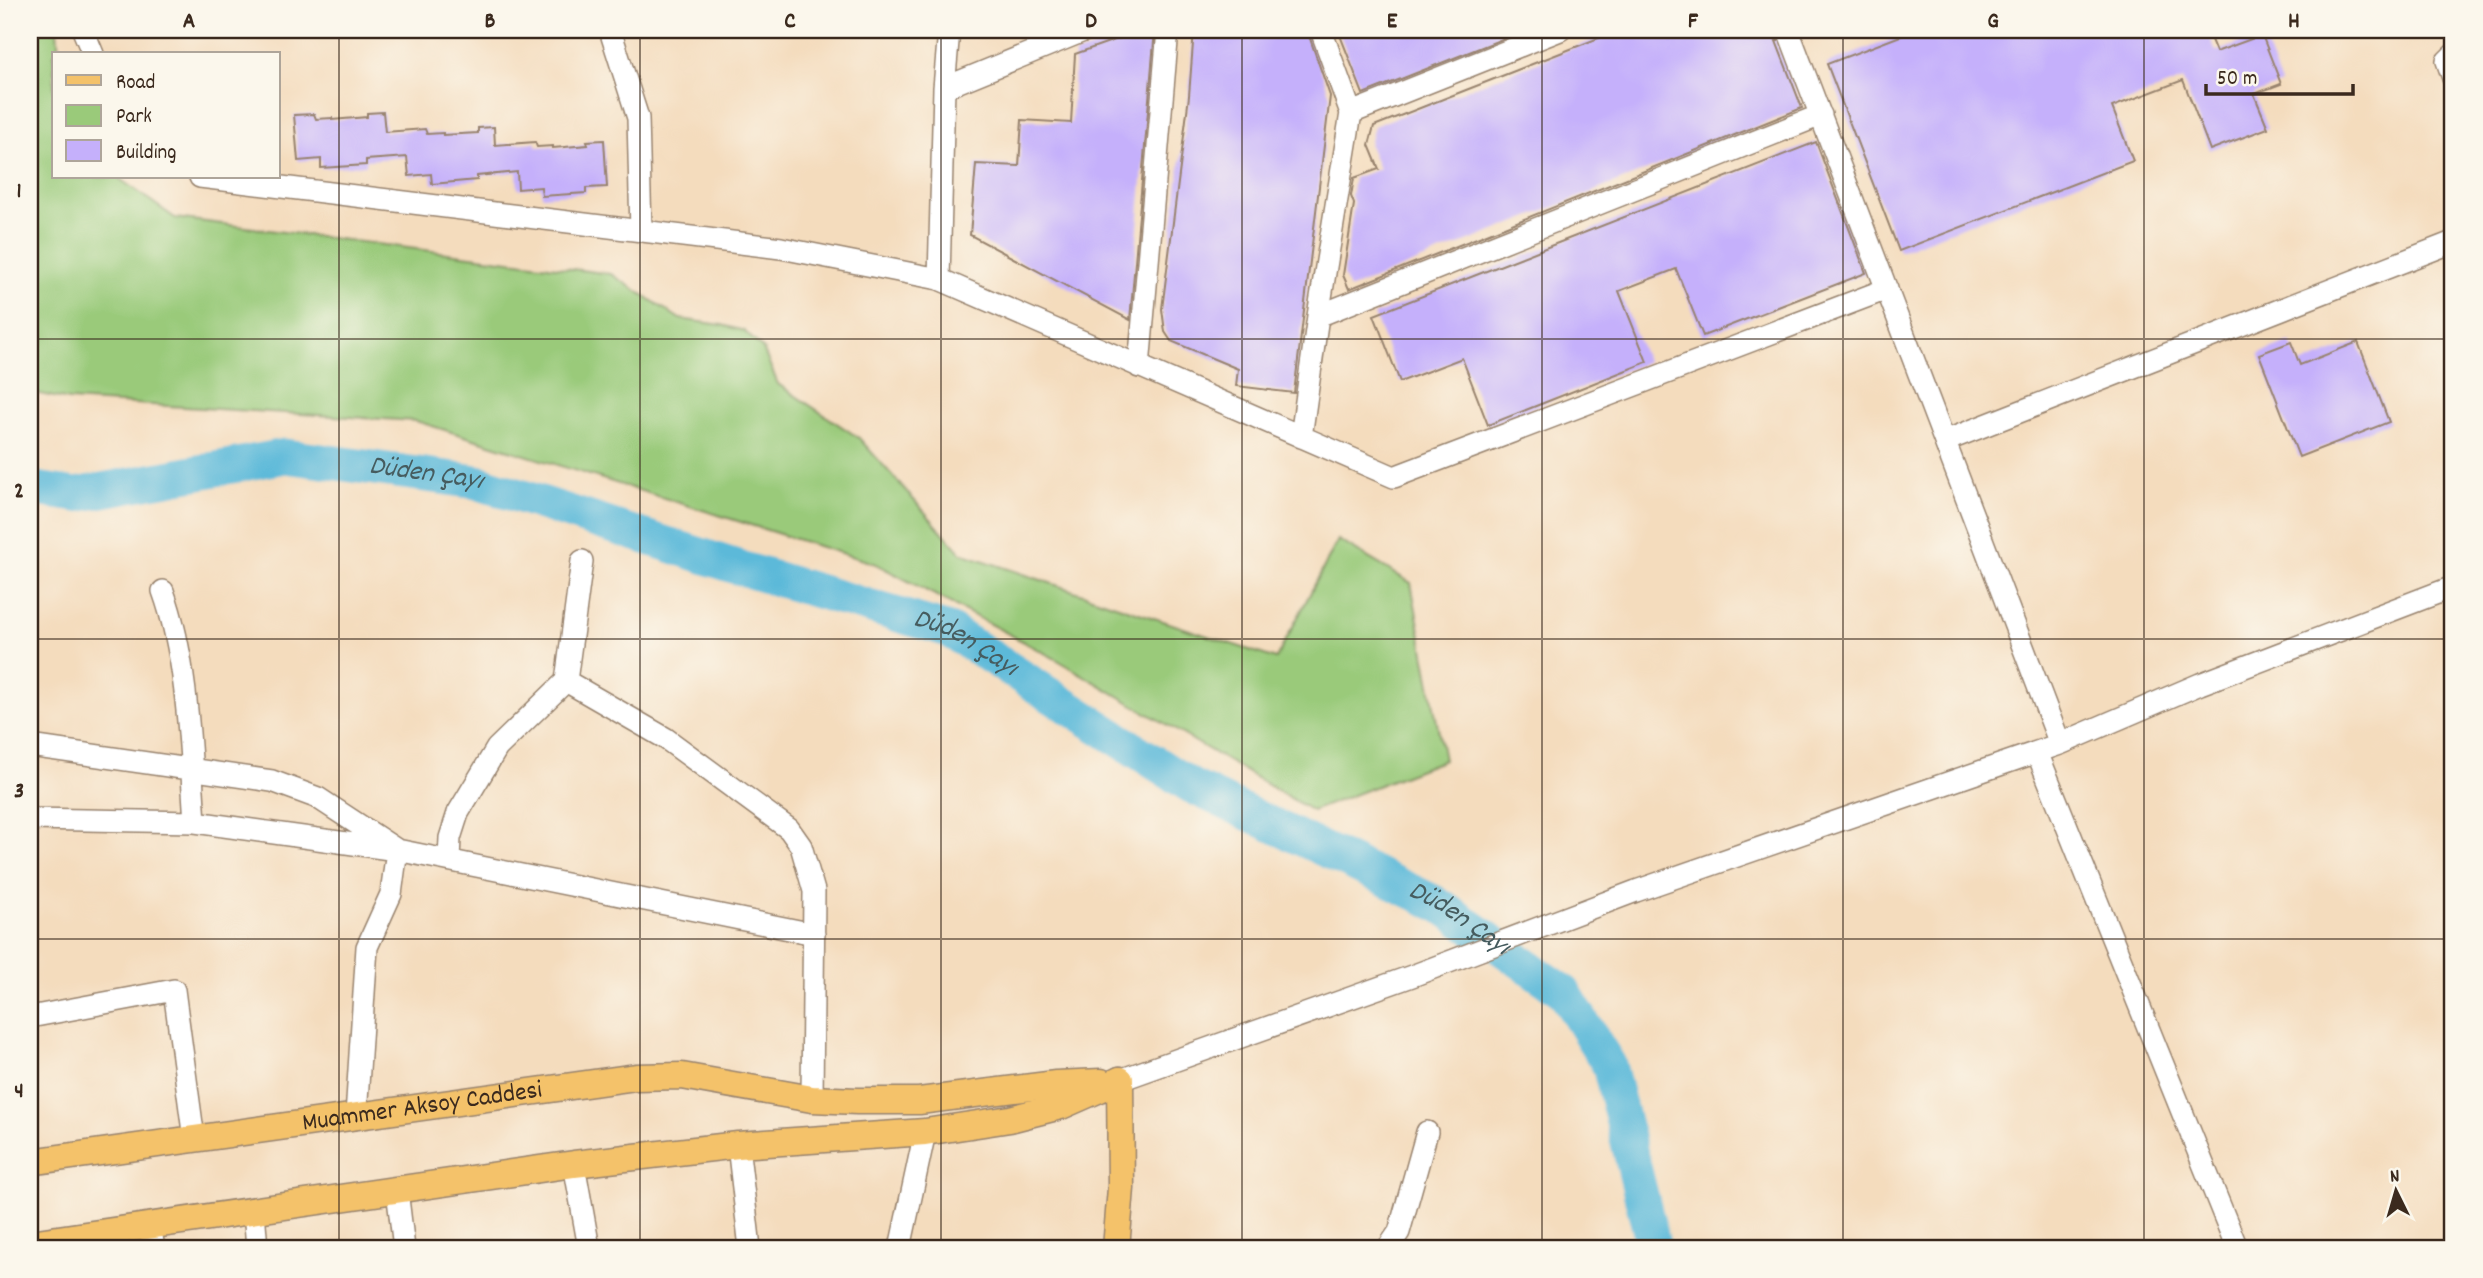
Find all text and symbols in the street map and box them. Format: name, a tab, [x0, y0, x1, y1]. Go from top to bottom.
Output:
text: A	[183, 6, 195, 39]
text: B	[485, 6, 496, 39]
text: C	[784, 6, 796, 39]
text: D	[1085, 6, 1097, 39]
text: E	[1387, 6, 1398, 39]
text: F	[1688, 6, 1699, 39]
text: G	[1987, 6, 1999, 39]
text: H	[2288, 6, 2300, 39]
legend	[52, 52, 280, 178]
scale bar	[2206, 52, 2354, 96]
text: 50 m	[2217, 65, 2257, 95]
text: Road	[116, 69, 155, 99]
text: Park	[116, 103, 152, 133]
text: Building	[116, 139, 176, 169]
text: 1	[16, 176, 22, 209]
water label: Düden Çayı	[366, 448, 490, 503]
text: 2	[14, 476, 24, 509]
water label: Düden Çayı	[908, 600, 1026, 690]
text: 3	[14, 776, 24, 809]
water label: Düden Çayı	[1401, 873, 1519, 969]
street label: Muammer Aksoy Caddesi	[300, 1072, 545, 1142]
text: 4	[14, 1076, 24, 1109]
north arrow	[2360, 1156, 2430, 1226]
text: N	[2389, 1164, 2401, 1191]

